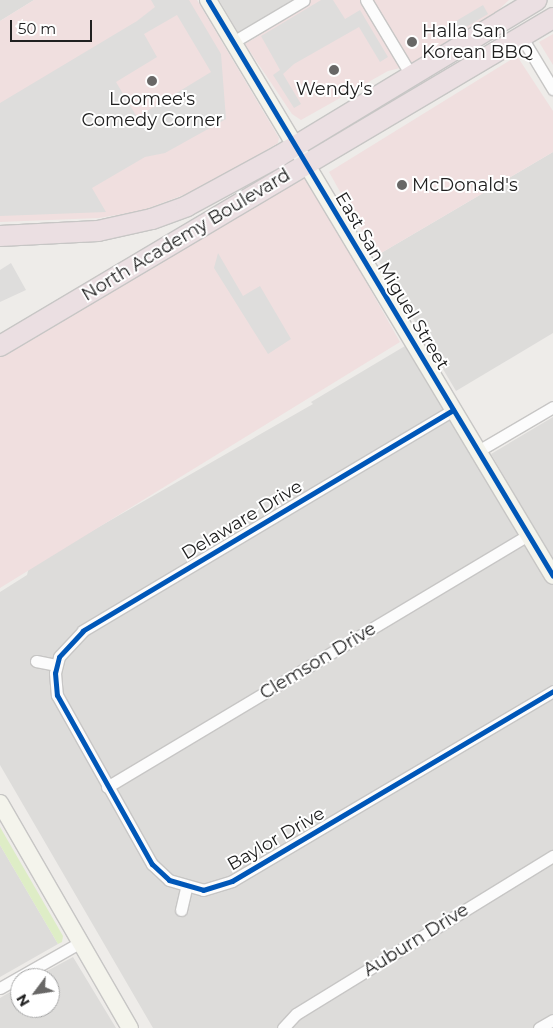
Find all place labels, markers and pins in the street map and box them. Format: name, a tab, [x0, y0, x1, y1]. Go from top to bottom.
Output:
place label: Halla San Korean BBQ	[422, 21, 533, 64]
marker: Halla San Korean BBQ	[406, 36, 418, 48]
marker: Wendy's	[328, 64, 340, 76]
marker: Loomee's Comedy Corner	[146, 75, 158, 87]
place label: Wendy's	[296, 78, 372, 100]
place label: Loomee's Comedy Corner	[81, 89, 223, 132]
place label: McDonald's	[412, 174, 518, 196]
marker: McDonald's	[396, 179, 408, 191]

